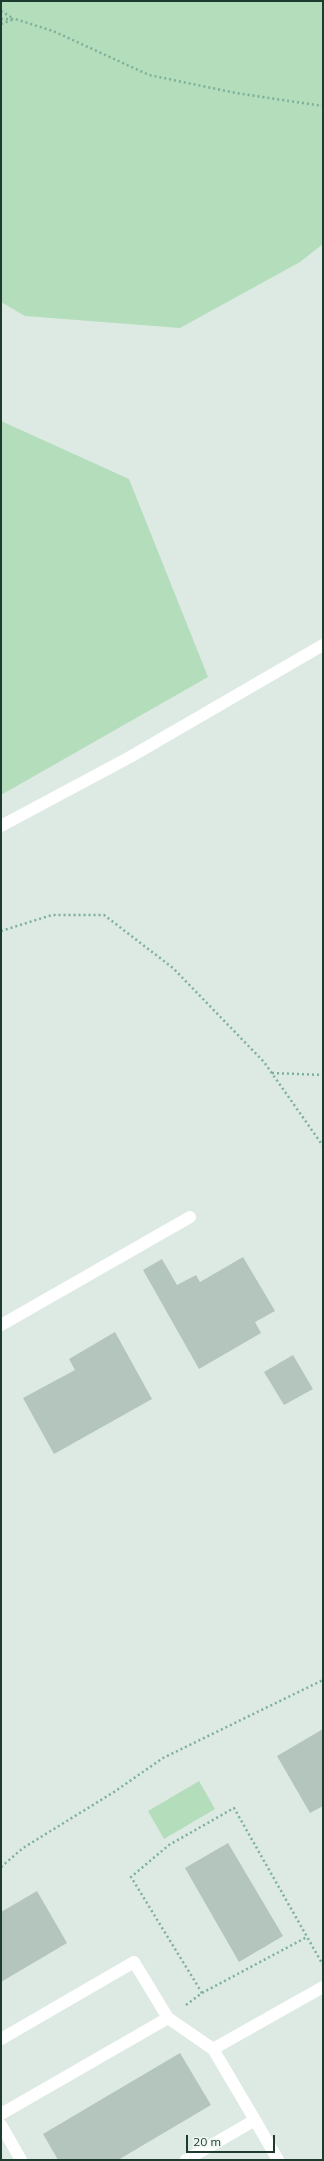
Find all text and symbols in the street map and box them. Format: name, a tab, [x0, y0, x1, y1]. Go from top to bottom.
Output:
scale bar	[188, 2127, 277, 2153]
text: 20 m	[193, 2134, 221, 2149]

